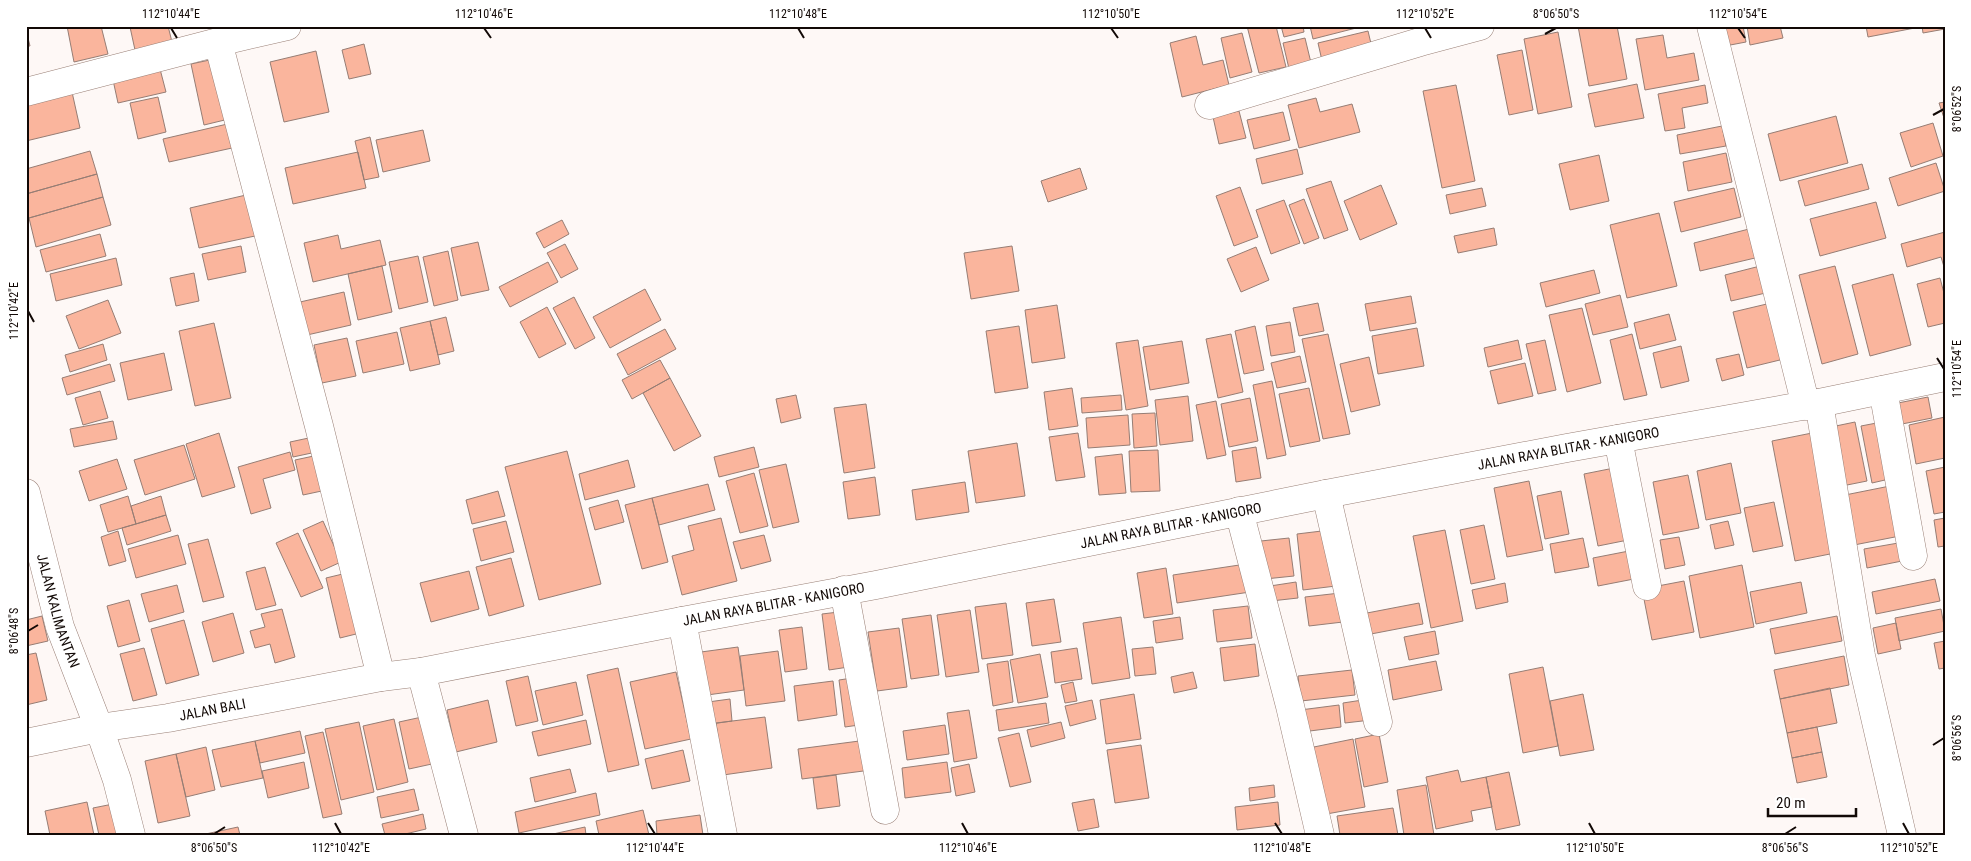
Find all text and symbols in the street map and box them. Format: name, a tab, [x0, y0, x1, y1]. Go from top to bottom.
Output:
text: 112°10'44"E	[142, 7, 200, 21]
text: 112°10'46"E	[455, 7, 513, 21]
text: 112°10'48"E	[769, 7, 827, 21]
text: 112°10'50"E	[1082, 7, 1140, 21]
text: 112°10'52"E	[1396, 7, 1454, 21]
text: 8°06'50"S	[1533, 7, 1579, 21]
text: 112°10'54"E	[1709, 7, 1767, 21]
text: 8°06'52"S	[1950, 86, 1964, 132]
text: 112°10'42"E	[7, 282, 21, 340]
text: 112°10'54"E	[1950, 340, 1964, 398]
street label: JALAN RAYA BLITAR - KANIGORO	[1476, 424, 1661, 473]
street label: JALAN RAYA BLITAR - KANIGORO	[1079, 499, 1263, 552]
street label: JALAN KALIMANTAN	[34, 552, 83, 670]
street label: JALAN RAYA BLITAR - KANIGORO	[681, 579, 866, 629]
text: 8°06'48"S	[7, 608, 21, 654]
street label: JALAN BALI	[178, 695, 247, 724]
text: 8°06'56"S	[1950, 715, 1964, 761]
scale bar	[1768, 786, 1856, 818]
text: 20 m	[1776, 794, 1806, 812]
text: 8°06'50"S	[191, 841, 237, 855]
text: 112°10'42"E	[312, 841, 370, 855]
text: 112°10'44"E	[626, 841, 684, 855]
text: 112°10'46"E	[939, 841, 997, 855]
text: 112°10'48"E	[1253, 841, 1311, 855]
text: 112°10'50"E	[1566, 841, 1624, 855]
text: 8°06'56"S	[1762, 841, 1808, 855]
text: 112°10'52"E	[1880, 841, 1938, 855]

